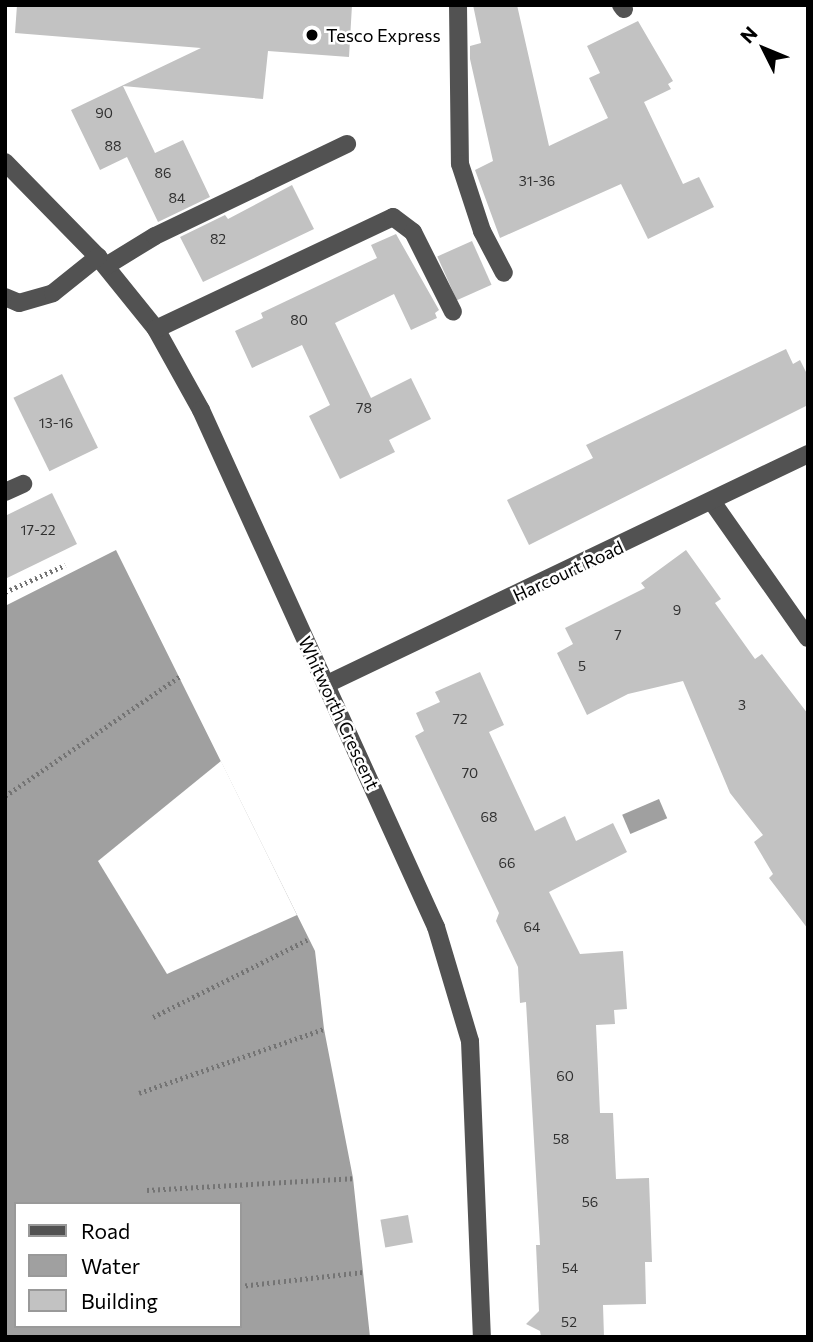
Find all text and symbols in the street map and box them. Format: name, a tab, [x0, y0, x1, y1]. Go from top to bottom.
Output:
north arrow	[729, 14, 799, 84]
text: N	[735, 21, 762, 47]
place label: Tesco Express	[326, 24, 441, 46]
marker: Tesco Express	[304, 27, 320, 43]
house number: 90	[95, 105, 113, 121]
house number: 88	[105, 138, 121, 154]
house number: 86	[155, 165, 171, 181]
house number: 31-36	[519, 173, 555, 189]
house number: 84	[169, 190, 185, 206]
house number: 82	[210, 231, 226, 247]
house number: 80	[290, 312, 308, 328]
house number: 78	[356, 400, 372, 416]
house number: 13-16	[39, 415, 73, 431]
house number: 17-22	[21, 522, 55, 538]
street label: Harcourt Road	[509, 536, 627, 606]
house number: 9	[673, 602, 681, 618]
house number: 7	[614, 627, 622, 643]
street label: Whitworth Crescent	[294, 633, 384, 793]
house number: 5	[578, 658, 586, 674]
house number: 3	[738, 697, 746, 713]
house number: 72	[452, 711, 468, 727]
house number: 70	[462, 765, 478, 781]
house number: 68	[481, 809, 497, 825]
house number: 66	[499, 855, 515, 871]
house number: 64	[524, 919, 540, 935]
house number: 60	[556, 1068, 574, 1084]
house number: 58	[553, 1131, 569, 1147]
house number: 56	[582, 1194, 598, 1210]
legend	[14, 1202, 242, 1328]
text: Road	[81, 1218, 130, 1243]
text: Water	[81, 1253, 140, 1278]
house number: 54	[562, 1260, 578, 1276]
text: Building	[81, 1288, 158, 1313]
house number: 52	[561, 1314, 577, 1330]

